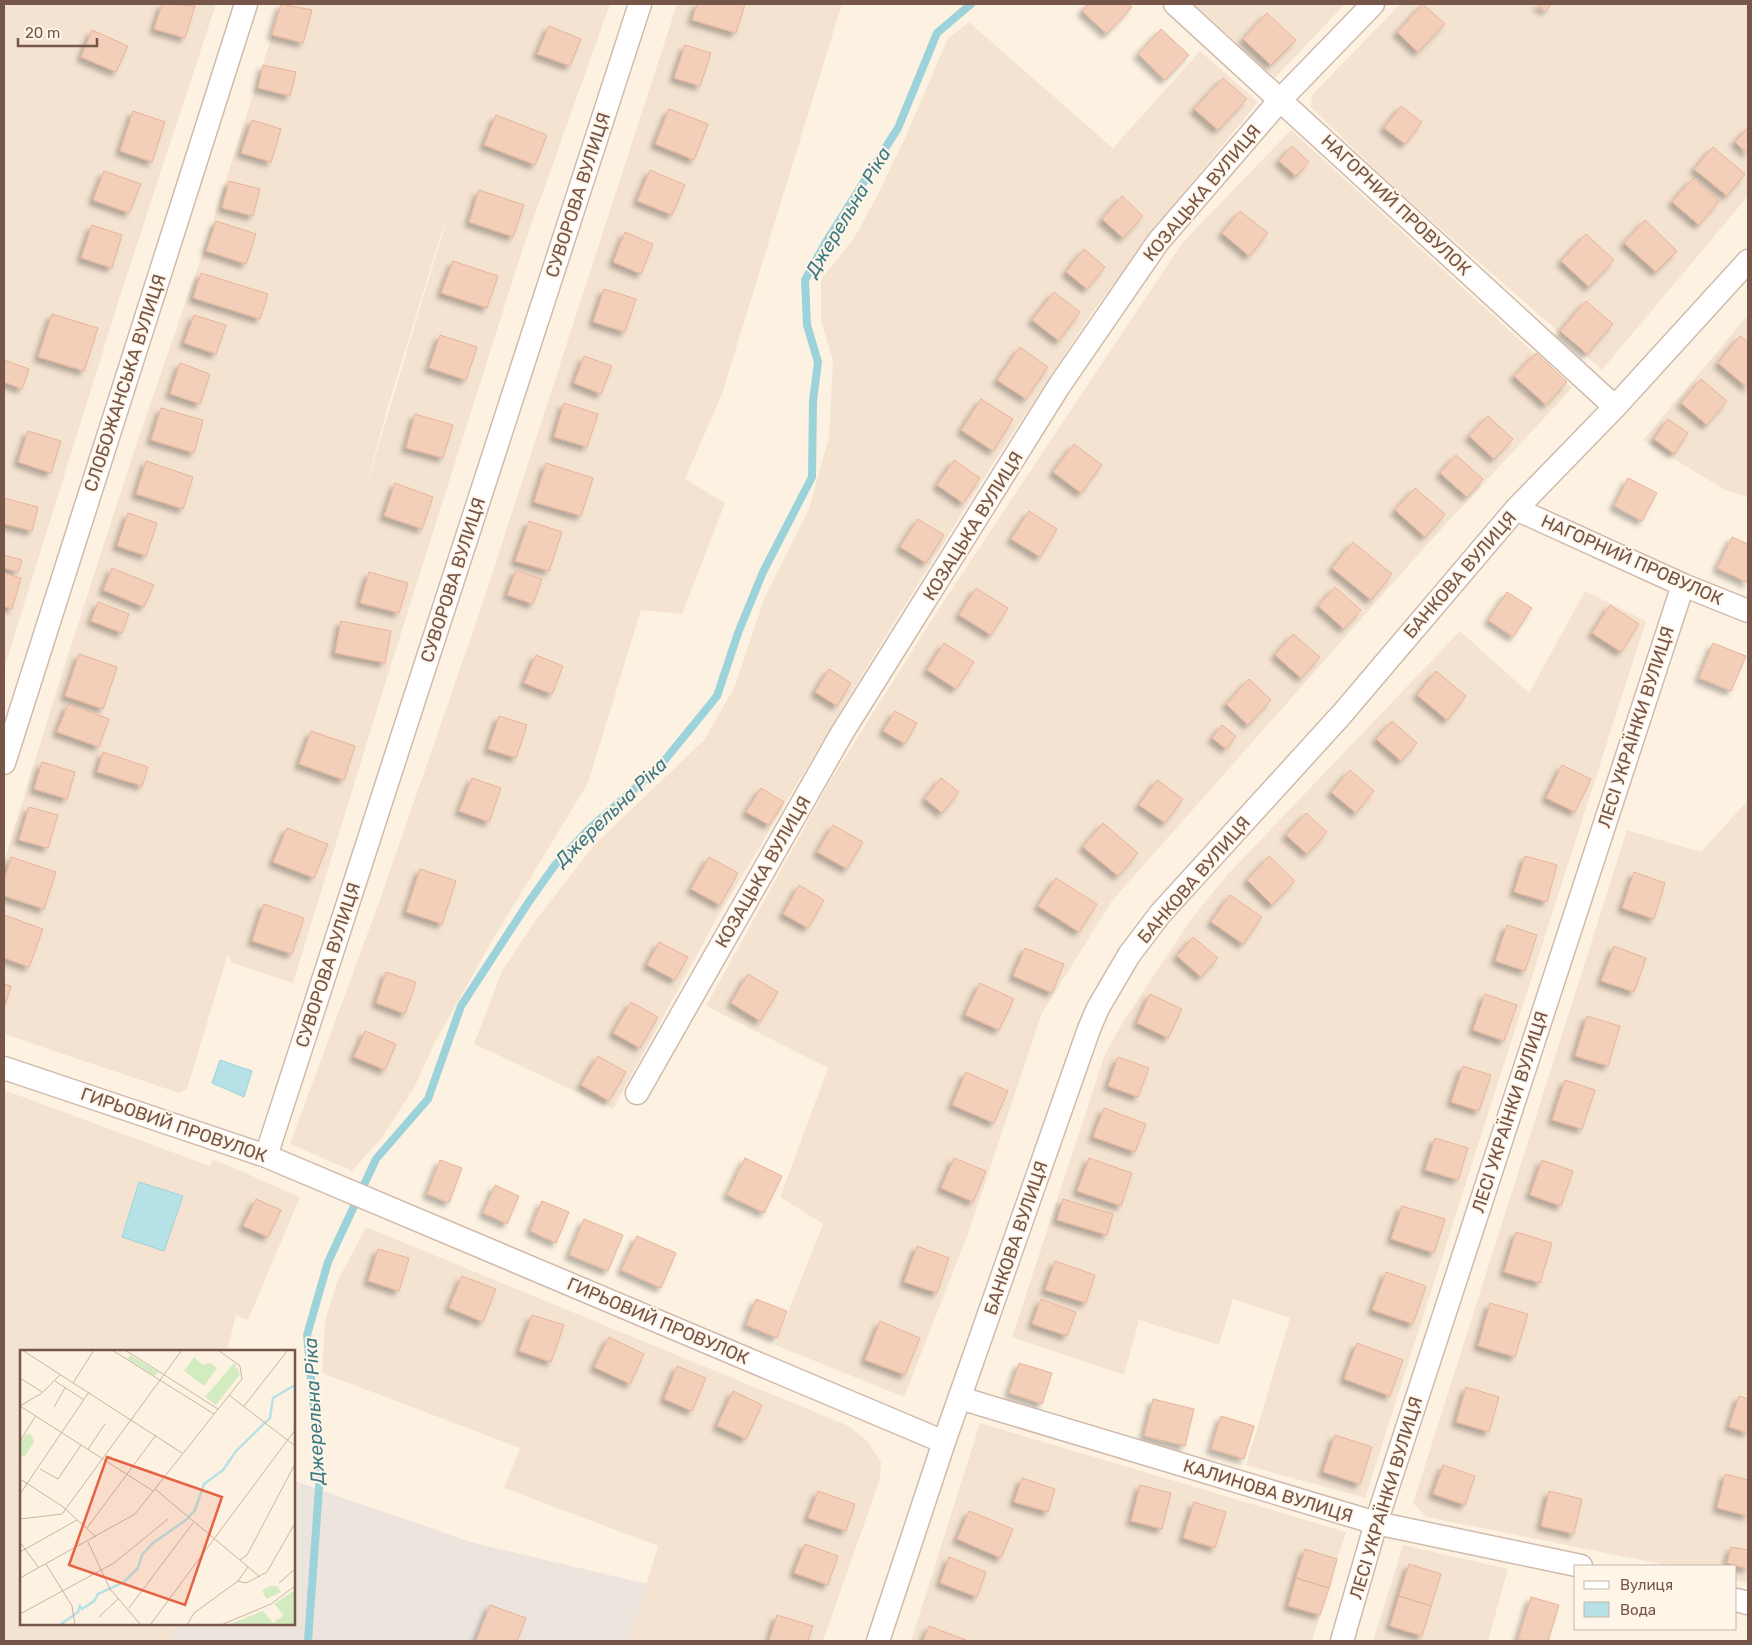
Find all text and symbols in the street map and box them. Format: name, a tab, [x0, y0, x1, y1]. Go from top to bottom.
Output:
scale bar	[18, 15, 96, 47]
text: 20 m	[25, 24, 60, 42]
street label: СУВОРОВА ВУЛИЦЯ	[541, 110, 615, 280]
street label: КОЗАЦЬКА ВУЛИЦЯ	[1138, 120, 1266, 266]
street label: НАГОРНИЙ ПРОВУЛОК	[1317, 130, 1475, 280]
water label: Джерельна Ріка	[799, 143, 896, 283]
street label: СЛОБОЖАНСЬКА ВУЛИЦЯ	[79, 271, 171, 495]
street label: КОЗАЦЬКА ВУЛИЦЯ	[918, 447, 1028, 605]
street label: СУВОРОВА ВУЛИЦЯ	[416, 495, 490, 665]
street label: БАНКОВА ВУЛИЦЯ	[1399, 507, 1521, 643]
street label: НАГОРНИЙ ПРОВУЛОК	[1538, 510, 1726, 610]
street label: ЛЕСІ УКРАЇНКИ ВУЛИЦЯ	[1593, 623, 1679, 831]
water label: Джерельна Ріка	[549, 753, 672, 873]
street label: КОЗАЦЬКА ВУЛИЦЯ	[711, 792, 815, 952]
street label: БАНКОВА ВУЛИЦЯ	[1133, 812, 1255, 948]
street label: СУВОРОВА ВУЛИЦЯ	[291, 880, 365, 1050]
street label: ЛЕСІ УКРАЇНКИ ВУЛИЦЯ	[1467, 1008, 1553, 1216]
street label: ГИРЬОВИЙ ПРОВУЛОК	[78, 1083, 270, 1167]
street label: БАНКОВА ВУЛИЦЯ	[979, 1158, 1053, 1318]
street label: ГИРЬОВИЙ ПРОВУЛОК	[564, 1273, 752, 1369]
water label: Джерельна Ріка	[299, 1337, 329, 1487]
inset map	[20, 1350, 295, 1625]
street label: ЛЕСІ УКРАЇНКИ ВУЛИЦЯ	[1345, 1394, 1427, 1602]
street label: КАЛИНОВА ВУЛИЦЯ	[1180, 1455, 1356, 1527]
legend	[1574, 1565, 1737, 1630]
text: Вулиця	[1620, 1576, 1673, 1594]
text: Вода	[1620, 1601, 1656, 1619]

